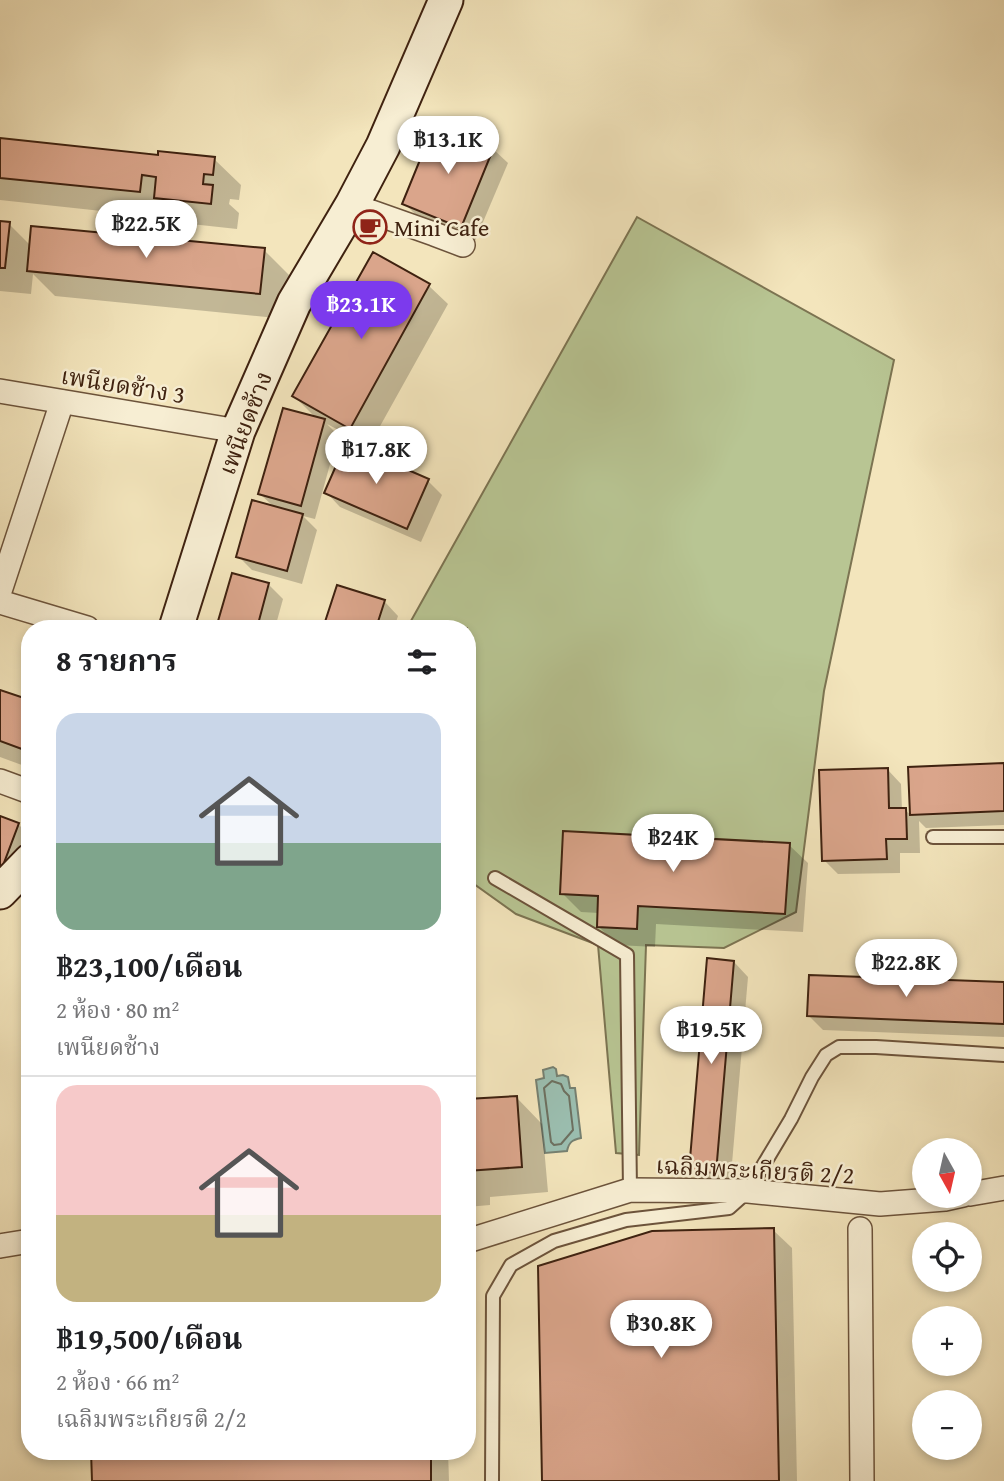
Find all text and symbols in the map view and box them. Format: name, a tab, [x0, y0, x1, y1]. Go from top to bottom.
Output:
pin: ฿13.1K	[391, 116, 505, 176]
text: ฿13.1K	[413, 122, 483, 155]
pin: ฿22.5K	[89, 201, 203, 260]
text: ฿22.5K	[111, 206, 181, 239]
cafe icon: Mini Cafe	[351, 208, 389, 246]
place label: Mini Cafe	[394, 210, 489, 245]
pin: ฿23.1K	[304, 282, 418, 341]
text: ฿23.1K	[326, 287, 396, 320]
street label: เพนียดช้าง 3	[58, 358, 188, 412]
street label: เพนียดช้าง	[209, 366, 281, 480]
pin: ฿17.8K	[319, 426, 433, 486]
text: ฿17.8K	[341, 432, 411, 465]
text: 8 รายการ	[56, 638, 177, 682]
icon: filters	[403, 643, 441, 681]
icon: home	[186, 758, 312, 884]
pin: ฿24K	[632, 814, 714, 874]
text: ฿24K	[647, 820, 699, 853]
pin: ฿22.8K	[849, 940, 963, 999]
text: ฿23,100/เดือน	[56, 944, 243, 988]
text: ฿22.8K	[871, 945, 941, 978]
text: 2 ห้อง · 80 m²	[56, 993, 179, 1026]
pin: ฿19.5K	[654, 1006, 768, 1066]
text: ฿19.5K	[676, 1012, 746, 1045]
text: เพนียดช้าง	[56, 1030, 160, 1063]
icon: home	[186, 1130, 312, 1256]
north arrow	[912, 1138, 982, 1208]
map controls	[912, 1138, 982, 1460]
street label: เฉลิมพระเกียรติ 2/2	[655, 1147, 855, 1193]
button: locate	[912, 1222, 982, 1292]
pin: ฿30.8K	[604, 1300, 718, 1360]
text: ฿30.8K	[626, 1306, 696, 1339]
button: +	[912, 1306, 982, 1376]
text: ฿19,500/เดือน	[56, 1316, 243, 1360]
text: 2 ห้อง · 66 m²	[56, 1365, 179, 1398]
button: −	[912, 1390, 982, 1460]
text: เฉลิมพระเกียรติ 2/2	[56, 1402, 247, 1435]

